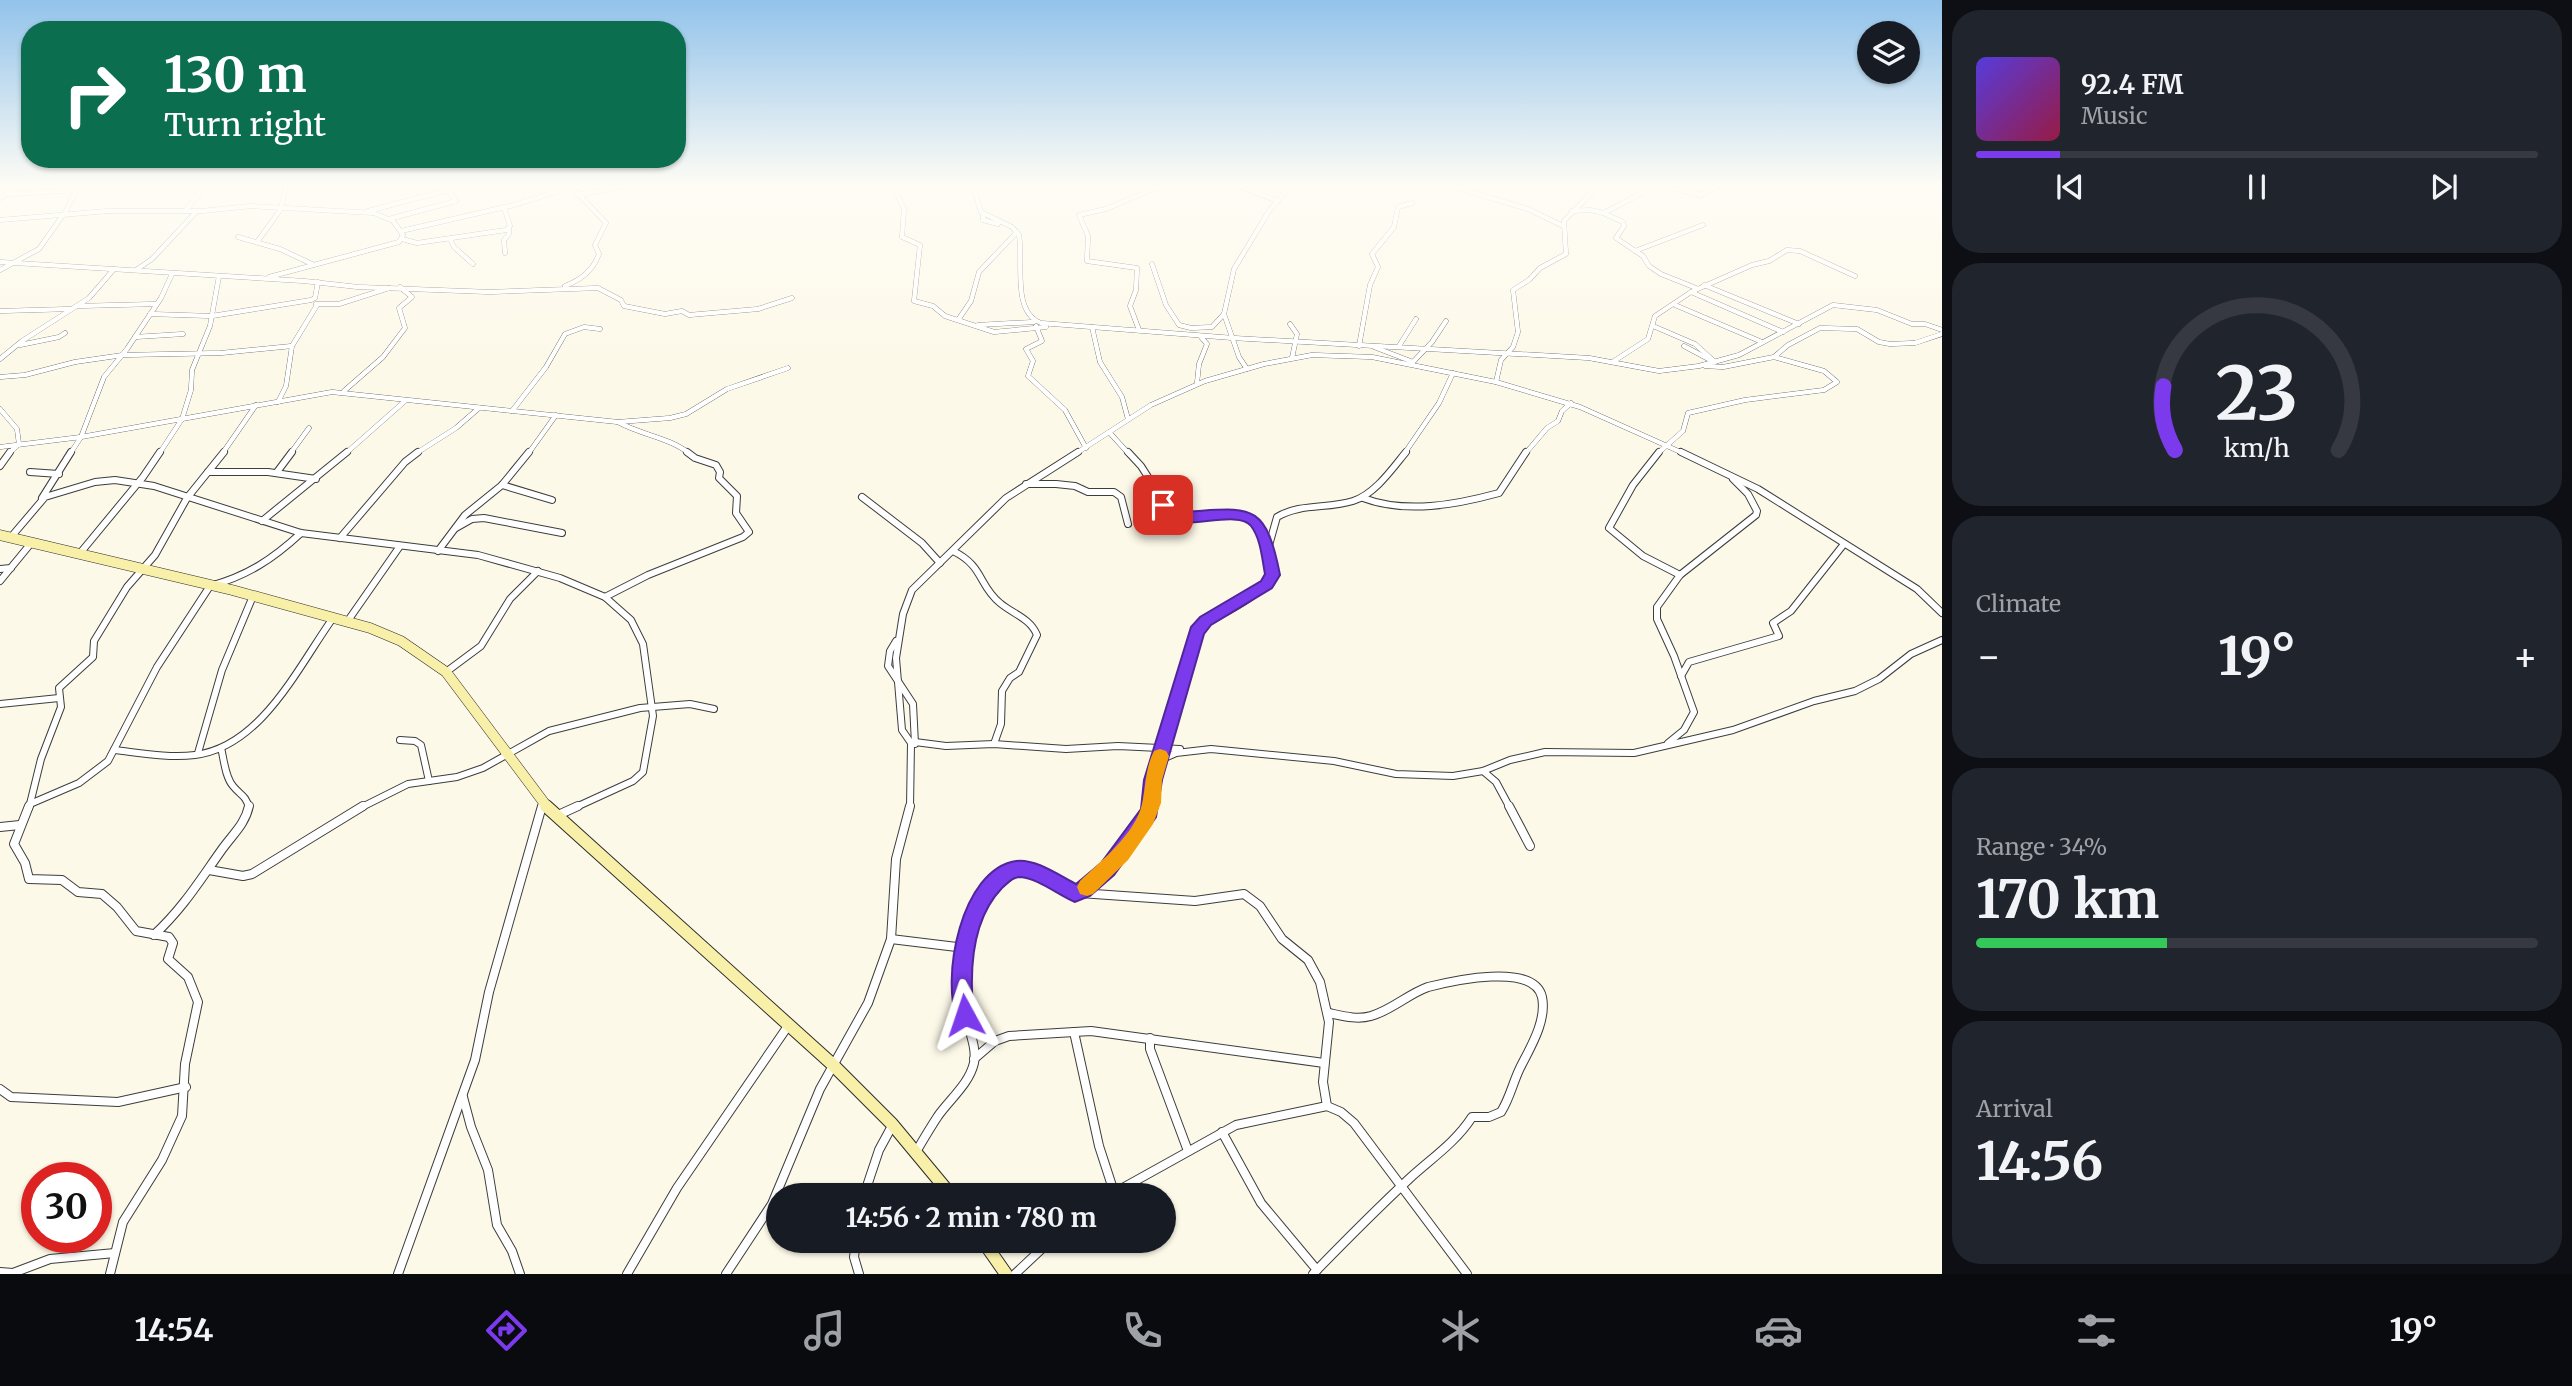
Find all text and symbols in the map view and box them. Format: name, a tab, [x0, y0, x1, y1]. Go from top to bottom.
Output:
map controls	[1857, 21, 1920, 84]
button: layers	[1857, 21, 1920, 84]
text: 130 m	[164, 44, 307, 105]
icon: right	[49, 49, 140, 140]
text: 92.4 FM	[2081, 68, 2184, 101]
text: Music	[2081, 101, 2148, 130]
text: Turn right	[164, 105, 326, 145]
icon: previous	[2051, 168, 2089, 206]
icon: pause	[2238, 168, 2276, 206]
icon: next	[2425, 168, 2463, 206]
text: 23	[2216, 349, 2298, 441]
text: km/h	[2224, 432, 2290, 464]
pin	[1133, 475, 1193, 535]
icon: arrive	[1144, 486, 1182, 524]
text: Climate	[1976, 589, 2061, 618]
text: 19°	[2218, 624, 2296, 689]
text: −	[1976, 633, 2001, 680]
text: +	[2513, 633, 2538, 680]
text: Range · 34%	[1976, 832, 2107, 861]
text: 170 km	[1976, 867, 2159, 932]
position arrow	[928, 978, 1002, 1052]
text: Arrival	[1976, 1094, 2053, 1123]
text: 14:56	[1976, 1129, 2103, 1194]
speed limit sign: 30	[21, 1162, 112, 1253]
text: 14:56 · 2 min · 780 m	[845, 1201, 1097, 1234]
icon: directions	[482, 1306, 531, 1355]
icon: music	[800, 1306, 849, 1355]
icon: phone	[1118, 1306, 1167, 1355]
icon: climate	[1436, 1306, 1485, 1355]
icon: car	[1754, 1306, 1803, 1355]
icon: filters	[2072, 1306, 2121, 1355]
text: 14:54	[134, 1310, 213, 1350]
text: 19°	[2389, 1310, 2437, 1350]

